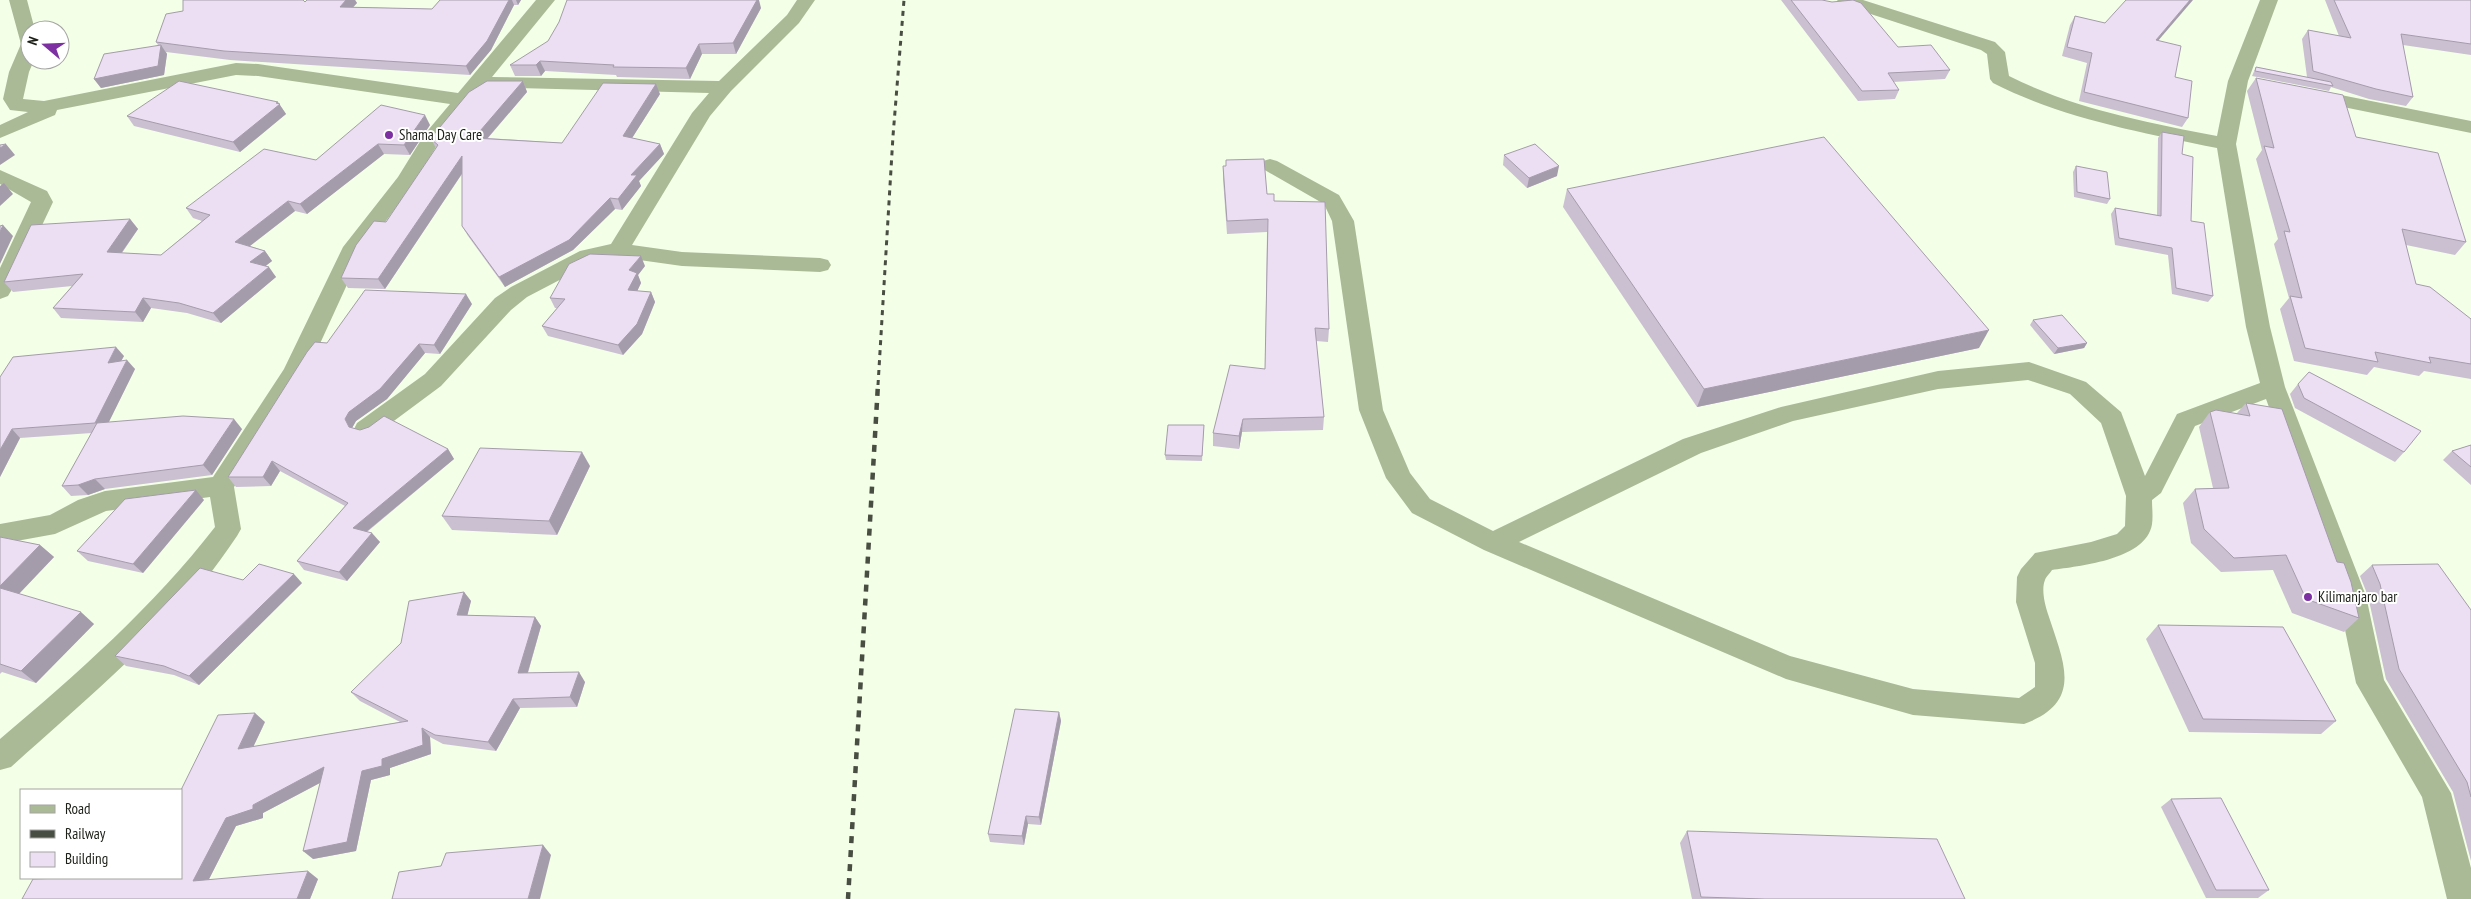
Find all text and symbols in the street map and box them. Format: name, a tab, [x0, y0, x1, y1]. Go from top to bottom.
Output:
north arrow	[20, 20, 70, 70]
text: N	[23, 34, 42, 47]
place label: Shama Day Care	[399, 125, 482, 144]
marker: Shama Day Care	[383, 129, 395, 141]
place label: Kilimanjaro bar	[2318, 587, 2398, 606]
marker: Kilimanjaro bar	[2302, 591, 2314, 603]
legend	[20, 789, 182, 879]
text: Road	[65, 799, 91, 818]
text: Railway	[65, 824, 106, 843]
text: Building	[65, 849, 108, 868]

